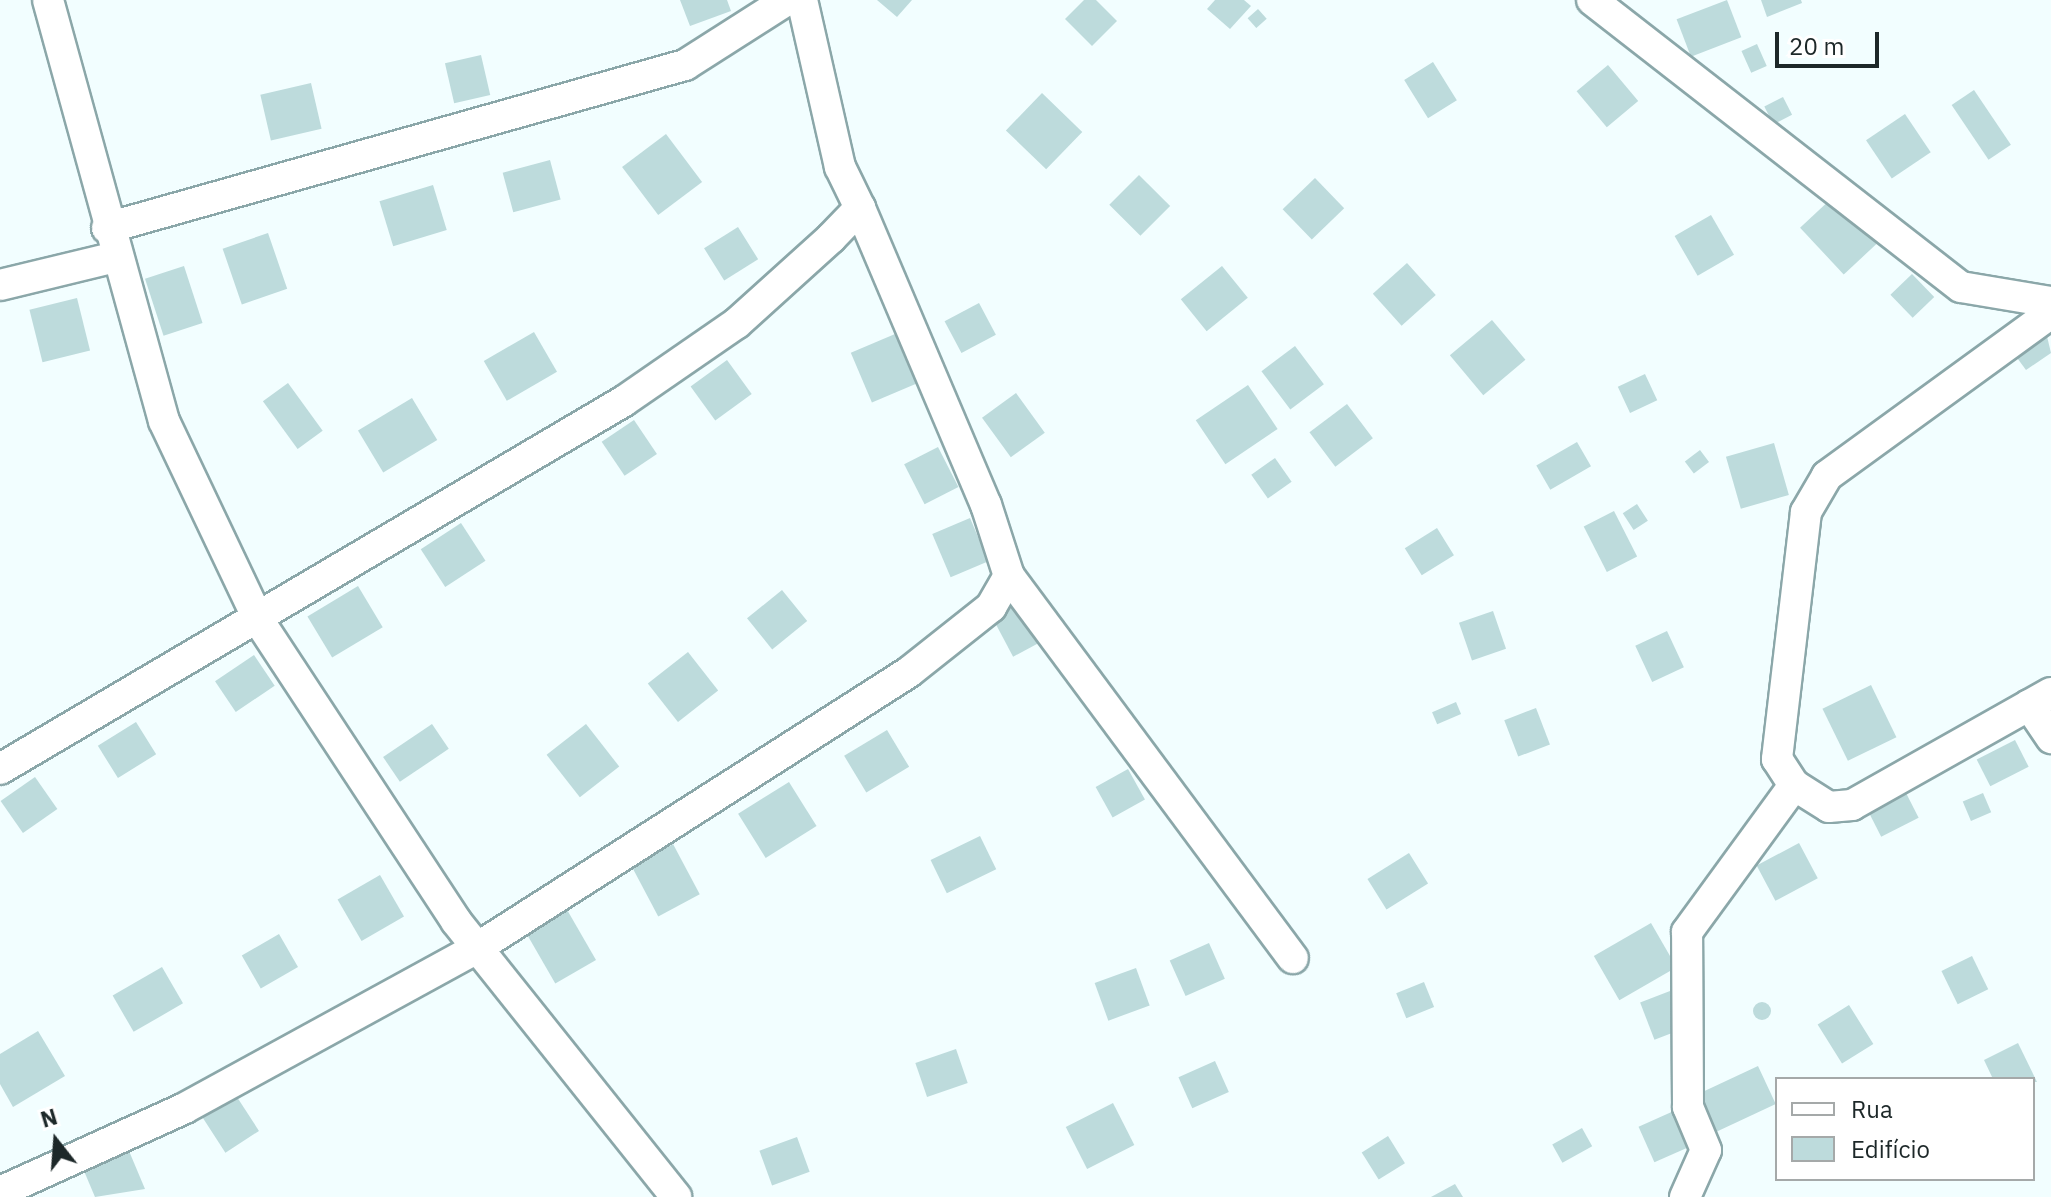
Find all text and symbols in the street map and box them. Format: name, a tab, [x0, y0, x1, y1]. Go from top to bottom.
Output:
scale bar	[1779, 16, 1883, 66]
text: 20 m	[1789, 30, 1844, 62]
legend	[1775, 1077, 2035, 1181]
text: Rua	[1851, 1093, 1893, 1125]
north arrow	[16, 1101, 96, 1181]
text: N	[37, 1101, 61, 1134]
text: Edifício	[1851, 1133, 1930, 1165]

